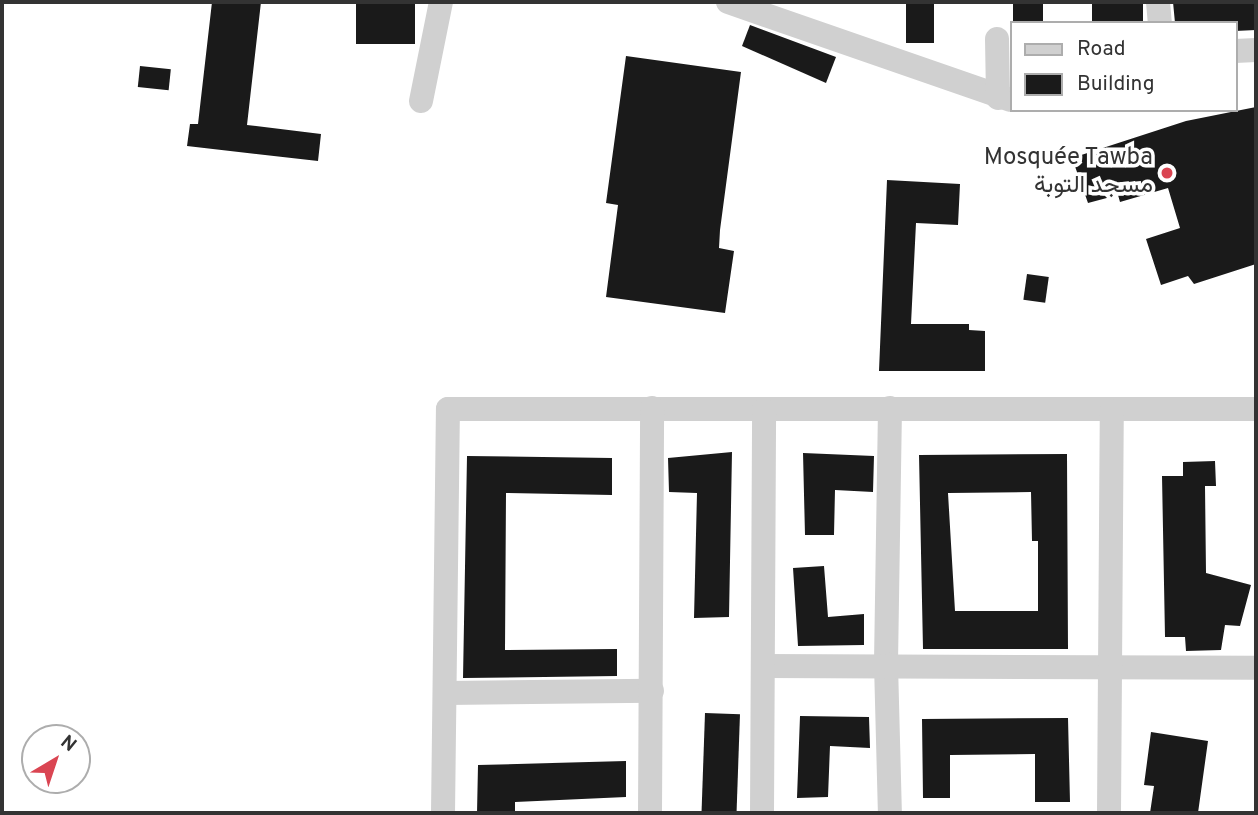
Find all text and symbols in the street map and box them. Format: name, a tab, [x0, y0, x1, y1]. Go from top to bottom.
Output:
legend	[1010, 21, 1237, 112]
text: Road	[1077, 36, 1126, 63]
text: Building	[1077, 71, 1155, 98]
place label: Mosquée Tawba مسجد التوبة	[983, 145, 1153, 201]
marker: Mosquée Tawba مسجد التوبة	[1159, 165, 1175, 181]
north arrow	[21, 724, 91, 794]
text: N	[55, 731, 81, 758]

